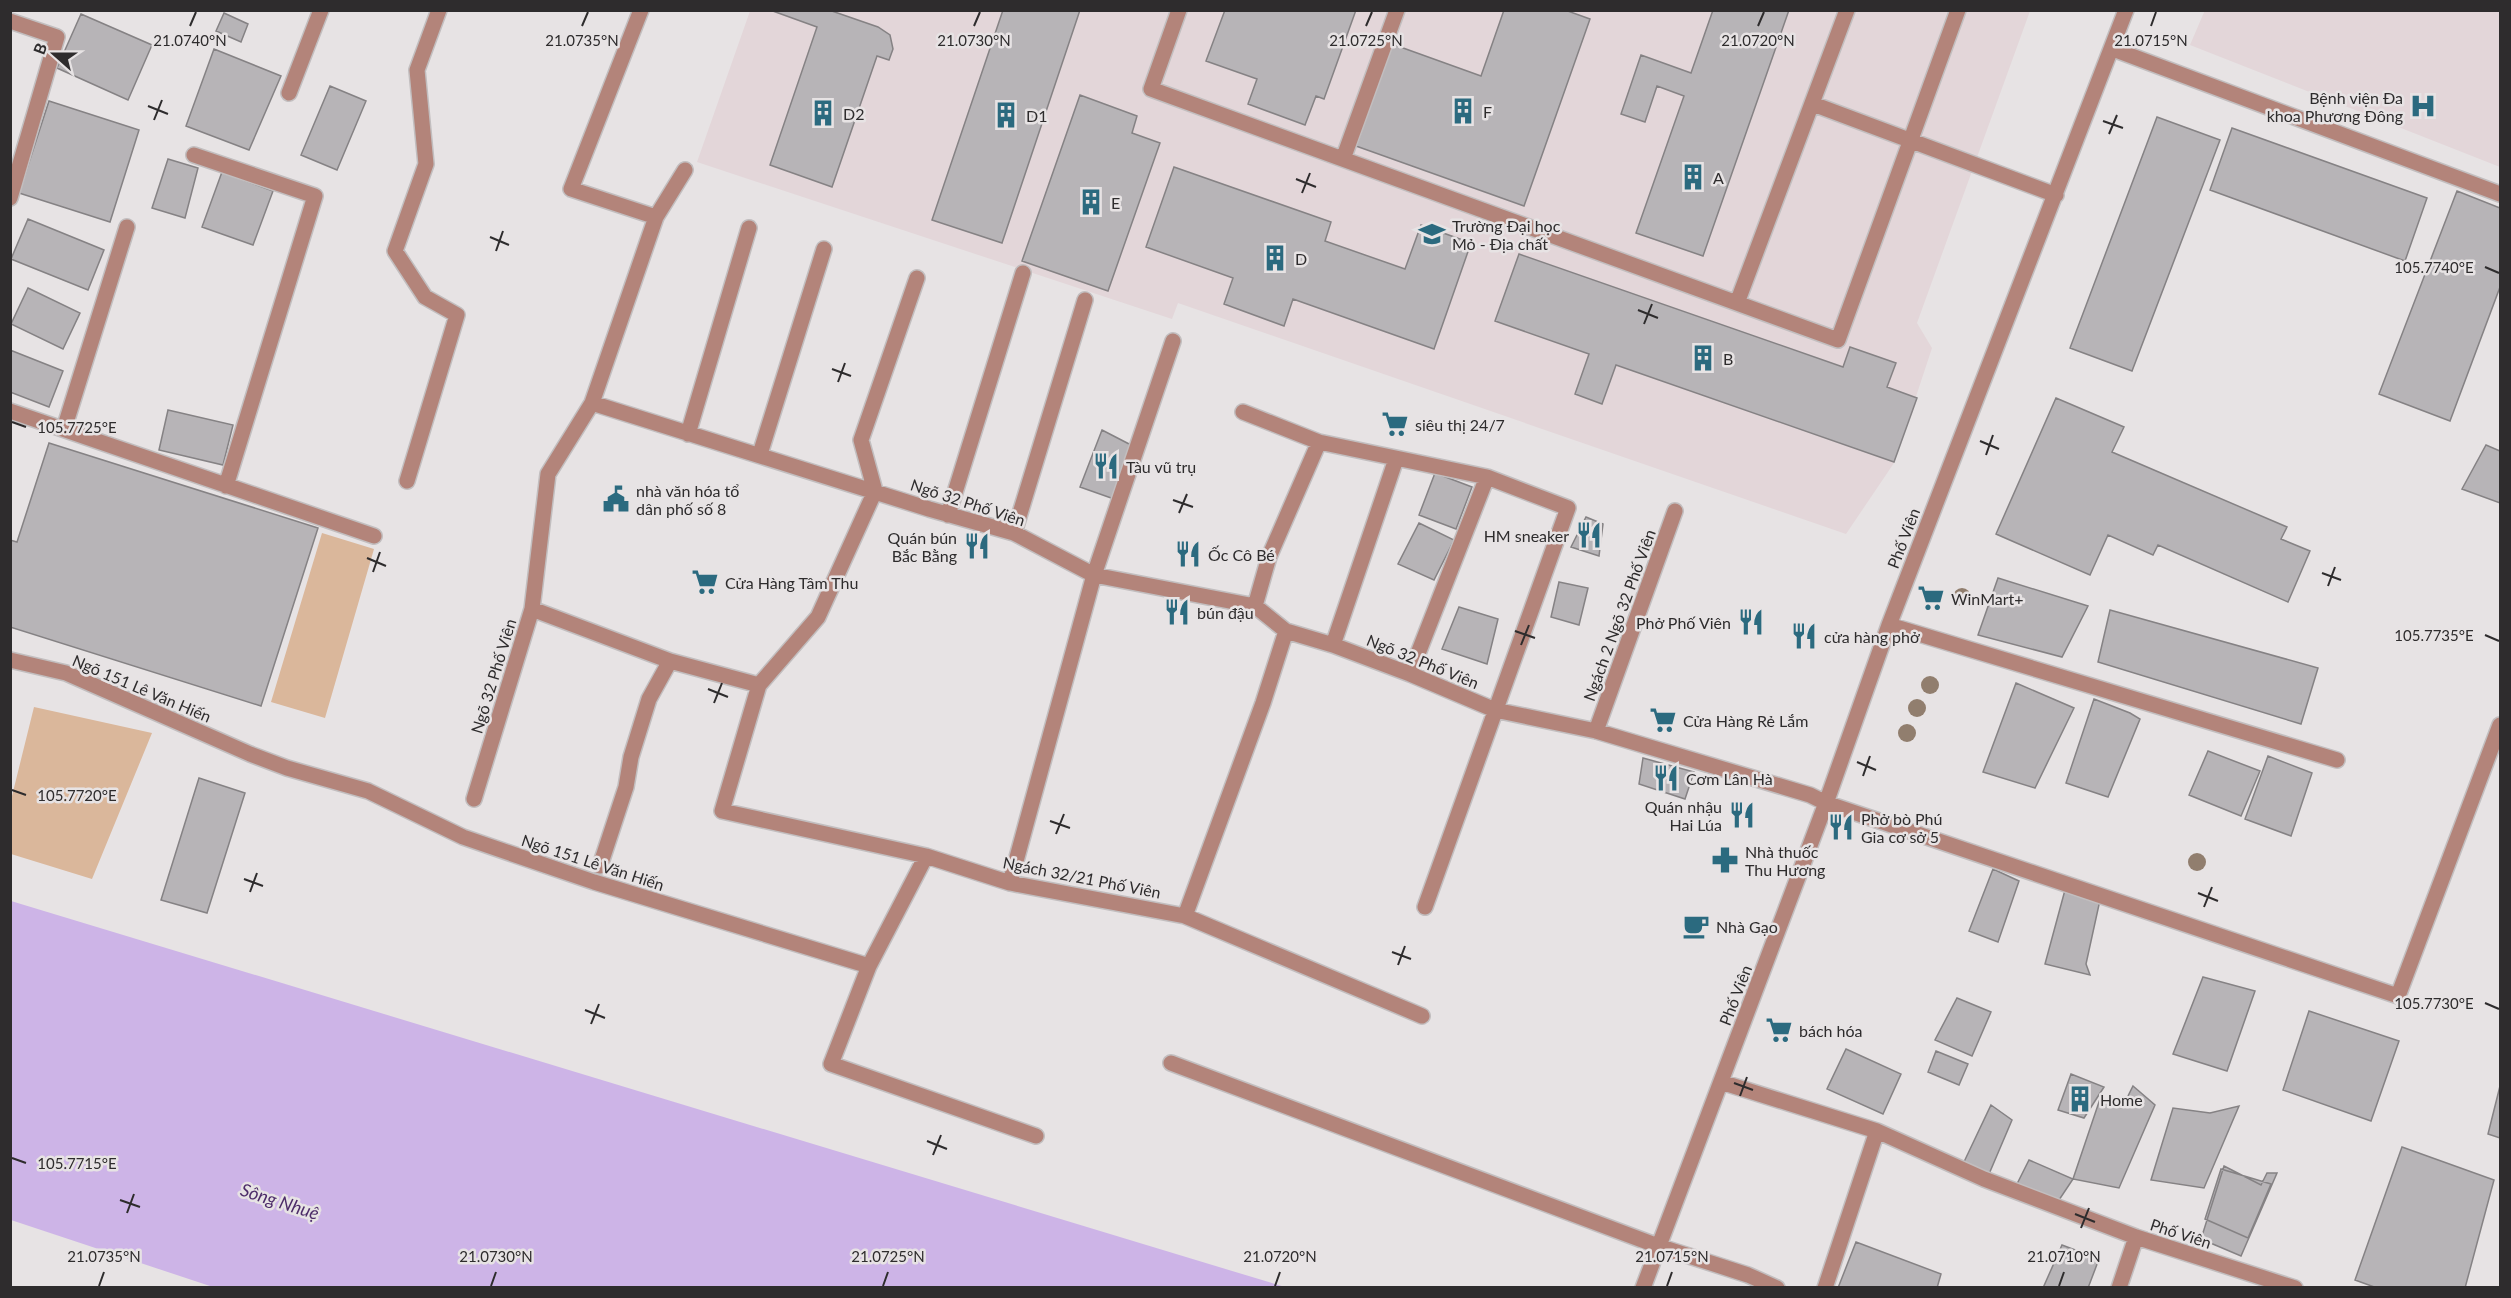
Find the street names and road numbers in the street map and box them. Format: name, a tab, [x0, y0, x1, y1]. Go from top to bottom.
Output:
street label: Ngõ 32 Phố Viên	[908, 475, 1028, 529]
street label: Phố Viên	[1883, 505, 1923, 571]
street label: Ngách 2 Ngõ 32 Phố Viên	[1579, 527, 1659, 703]
street label: Ngõ 32 Phố Viên	[467, 616, 519, 736]
street label: Ngõ 32 Phố Viên	[1364, 630, 1482, 692]
street label: Ngõ 151 Lê Văn Hiến	[70, 650, 214, 726]
street label: Ngõ 151 Lê Văn Hiến	[519, 830, 667, 894]
street label: Ngách 32/21 Phố Viên	[1001, 852, 1163, 902]
street label: Phố Viên	[1715, 962, 1755, 1028]
street label: Phố Viên	[2148, 1214, 2214, 1252]

